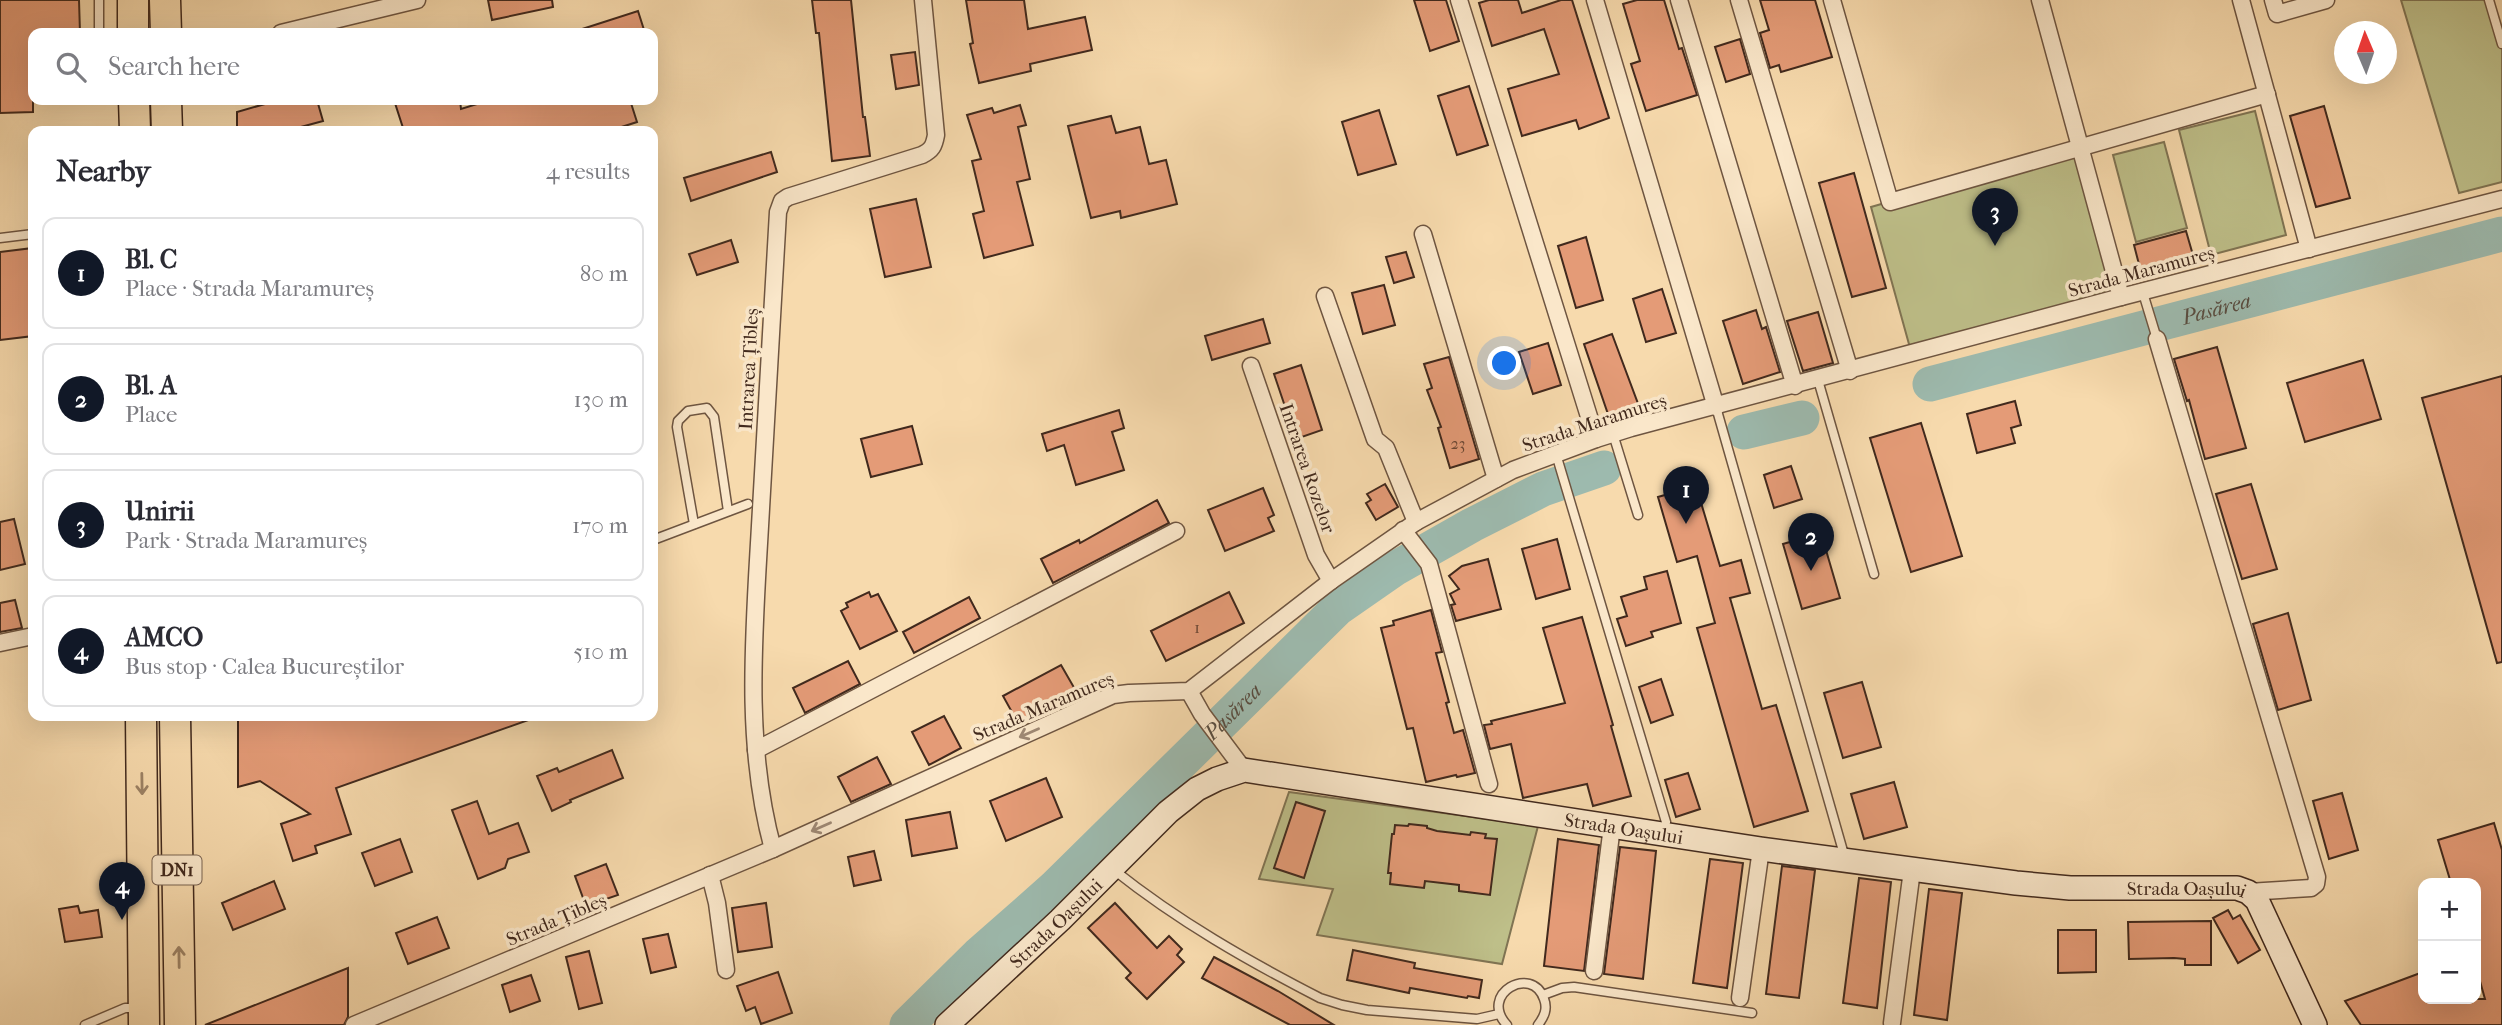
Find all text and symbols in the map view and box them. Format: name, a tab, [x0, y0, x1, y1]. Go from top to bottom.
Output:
north arrow	[2334, 21, 2397, 84]
search box	[28, 28, 658, 105]
icon: search	[52, 48, 90, 86]
text: Search here	[108, 51, 240, 82]
text: Nearby	[56, 154, 151, 189]
text: 4 results	[546, 158, 630, 185]
pin: 3	[1972, 188, 2018, 246]
street label: Strada Maramureș	[2066, 242, 2217, 302]
text: Bl. C	[125, 244, 177, 275]
text: 1	[77, 260, 85, 287]
text: 80 m	[580, 260, 628, 287]
text: Place · Strada Maramureș	[125, 275, 374, 302]
water label: Pasărea	[2178, 288, 2254, 330]
street label: Intrarea Țibleș	[735, 308, 763, 430]
your location	[1487, 346, 1521, 380]
text: Bl. A	[125, 370, 177, 401]
text: 2	[75, 386, 87, 413]
text: 130 m	[574, 386, 628, 413]
street label: Strada Maramureș	[1519, 389, 1669, 457]
text: Place	[125, 401, 177, 428]
street label: Intrarea Rozelor	[1275, 401, 1340, 537]
house number: 23	[1451, 434, 1465, 453]
pin: 1	[1663, 466, 1709, 524]
text: Unirii	[125, 496, 194, 527]
text: 3	[76, 512, 86, 539]
text: 170 m	[572, 512, 628, 539]
pin: 2	[1788, 513, 1834, 571]
text: Park · Strada Maramureș	[125, 527, 367, 554]
house number: 1	[1194, 618, 1200, 637]
text: AMCO	[125, 622, 203, 653]
text: 4	[74, 638, 88, 665]
text: 510 m	[573, 638, 628, 665]
text: Bus stop · Calea Bucureștilor	[125, 653, 404, 680]
street label: Strada Maramureș	[970, 667, 1117, 746]
water label: Pasărea	[1198, 678, 1266, 746]
one-way arrow	[1018, 727, 1040, 740]
one-way arrow	[135, 772, 149, 795]
street label: Strada Oașului	[1563, 809, 1685, 849]
one-way arrow	[811, 821, 832, 834]
road number: DN1	[152, 856, 202, 884]
pin: 4	[99, 862, 145, 920]
street label: Strada Oașului	[1005, 874, 1107, 973]
street label: Strada Oașului	[2127, 878, 2250, 903]
map controls	[2418, 878, 2481, 1004]
button: +	[2418, 878, 2481, 941]
street label: Strada Țibleș	[503, 889, 610, 951]
button: −	[2418, 941, 2481, 1004]
one-way arrow	[172, 946, 185, 969]

